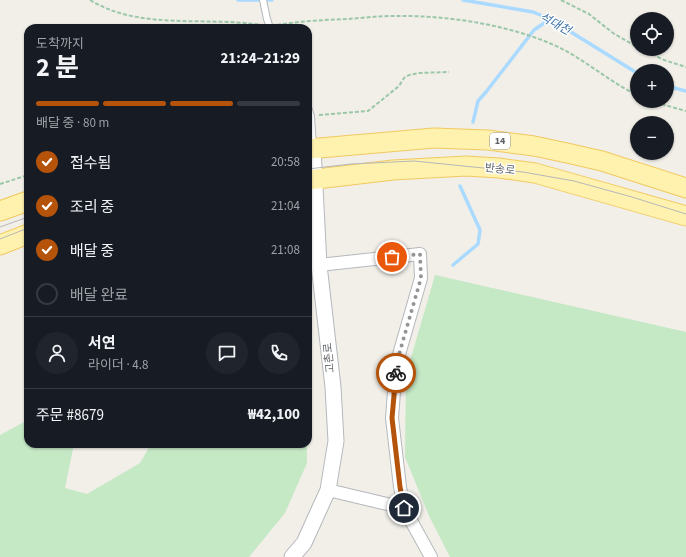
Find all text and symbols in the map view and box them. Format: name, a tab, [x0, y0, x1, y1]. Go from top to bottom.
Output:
water label: 석대천	[536, 9, 575, 40]
map controls	[630, 12, 674, 160]
button: locate	[630, 12, 674, 56]
text: 도착까지	[36, 35, 84, 53]
text: 21:24–21:29	[220, 48, 300, 69]
text: 2 분	[36, 49, 79, 86]
button: +	[630, 64, 674, 108]
text: 배달 중 · 80 m	[36, 114, 109, 132]
button: −	[630, 116, 674, 160]
road number: 14	[490, 133, 510, 149]
icon: check	[36, 151, 58, 173]
text: 접수됨	[70, 153, 111, 174]
text: 20:58	[271, 153, 300, 171]
street label: 반송로	[484, 160, 516, 178]
icon: check	[36, 195, 58, 217]
text: 조리 중	[70, 197, 114, 218]
text: 21:04	[271, 197, 300, 215]
icon: check	[36, 239, 58, 261]
pin	[375, 240, 409, 274]
text: 배달 중	[70, 241, 114, 262]
text: 21:08	[271, 241, 300, 259]
icon: bag	[381, 246, 403, 268]
text: 배달 완료	[70, 285, 128, 306]
button: person	[36, 332, 78, 374]
button: chat	[206, 332, 248, 374]
button: phone	[258, 332, 300, 374]
text: 서연	[88, 333, 116, 354]
street label: 고촌로	[320, 342, 338, 374]
courier	[376, 353, 416, 393]
text: 라이더 · 4.8	[88, 356, 148, 374]
icon: bike	[385, 362, 407, 384]
text: ₩42,100	[248, 404, 300, 425]
text: 주문 #8679	[36, 405, 104, 426]
pin	[387, 491, 421, 525]
icon: home	[393, 497, 415, 519]

